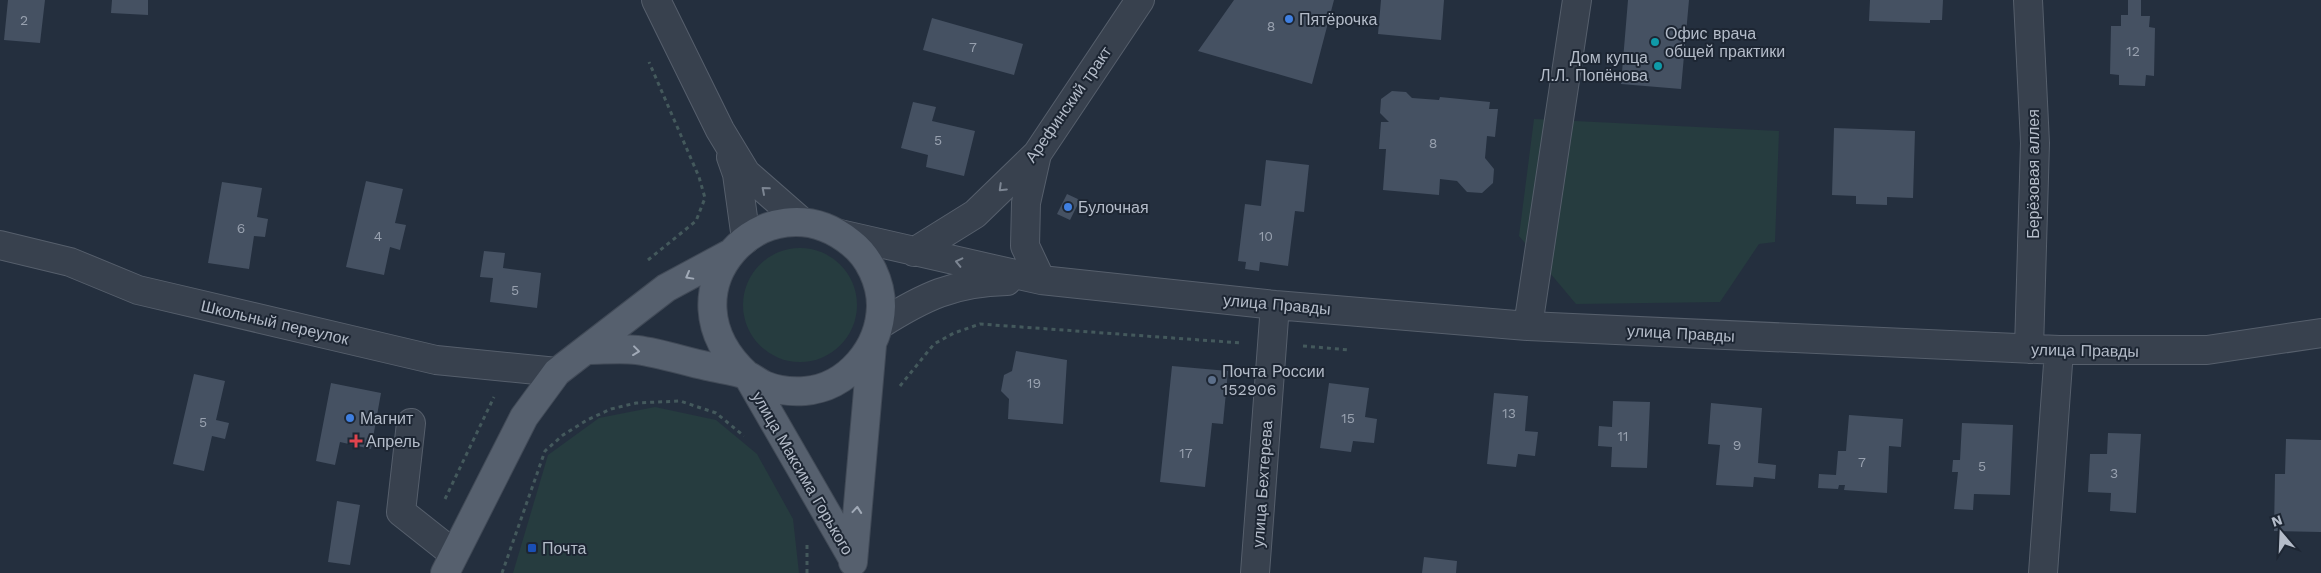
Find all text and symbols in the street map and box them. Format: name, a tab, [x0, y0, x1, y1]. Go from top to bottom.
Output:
place label: Пятёрочка	[1299, 10, 1378, 29]
house number: 2	[20, 12, 28, 28]
marker: Пятёрочка	[1283, 13, 1295, 25]
house number: 8	[1267, 18, 1275, 34]
place label: Офис врача общей практики	[1665, 24, 1785, 61]
marker: Офис врача общей практики	[1649, 36, 1661, 48]
house number: 7	[969, 39, 977, 55]
street label: Арефинский тракт	[1021, 42, 1116, 166]
house number: 12	[2126, 43, 2140, 59]
place label: Дом купца Л.Л. Попёнова	[1540, 48, 1648, 85]
marker: Дом купца Л.Л. Попёнова	[1652, 60, 1664, 72]
street label: Берёзовая аллея	[2024, 109, 2043, 239]
house number: 5	[934, 132, 942, 148]
house number: 8	[1429, 135, 1437, 151]
one-way arrow	[999, 182, 1008, 191]
one-way arrow	[762, 186, 771, 195]
place label: Булочная	[1078, 198, 1149, 217]
marker: Булочная	[1062, 201, 1074, 213]
house number: 6	[237, 220, 245, 236]
house number: 4	[374, 228, 382, 244]
house number: 10	[1259, 228, 1273, 244]
one-way arrow	[955, 257, 964, 268]
one-way arrow	[685, 270, 694, 280]
house number: 5	[511, 282, 519, 298]
street label: улица Правды	[1222, 290, 1332, 319]
street label: Школьный переулок	[199, 296, 352, 349]
street label: улица Правды	[1627, 321, 1735, 346]
street label: улица Правды	[2031, 340, 2139, 361]
one-way arrow	[632, 345, 640, 356]
place label: Почта России 152906	[1222, 362, 1325, 399]
marker: Почта России 152906	[1206, 374, 1218, 386]
house number: 19	[1027, 375, 1041, 391]
street label: улица Максима Горького	[748, 388, 857, 558]
house number: 13	[1502, 405, 1516, 421]
place label: Магнит	[360, 409, 414, 428]
house number: 15	[1341, 410, 1355, 426]
marker: Магнит	[344, 412, 356, 424]
house number: 5	[199, 414, 207, 430]
street label: улица Бехтерева	[1249, 420, 1276, 548]
house number: 11	[1618, 428, 1628, 444]
place label: Апрель	[366, 432, 420, 451]
marker: Апрель	[350, 435, 362, 447]
house number: 9	[1733, 437, 1741, 453]
house number: 17	[1179, 445, 1193, 461]
house number: 7	[1858, 454, 1866, 470]
house number: 5	[1978, 458, 1986, 474]
house number: 3	[2110, 465, 2118, 481]
one-way arrow	[851, 506, 862, 514]
north arrow	[2256, 508, 2306, 558]
text: N	[2269, 511, 2284, 530]
place label: Почта	[542, 539, 587, 558]
marker: Почта	[526, 542, 538, 554]

